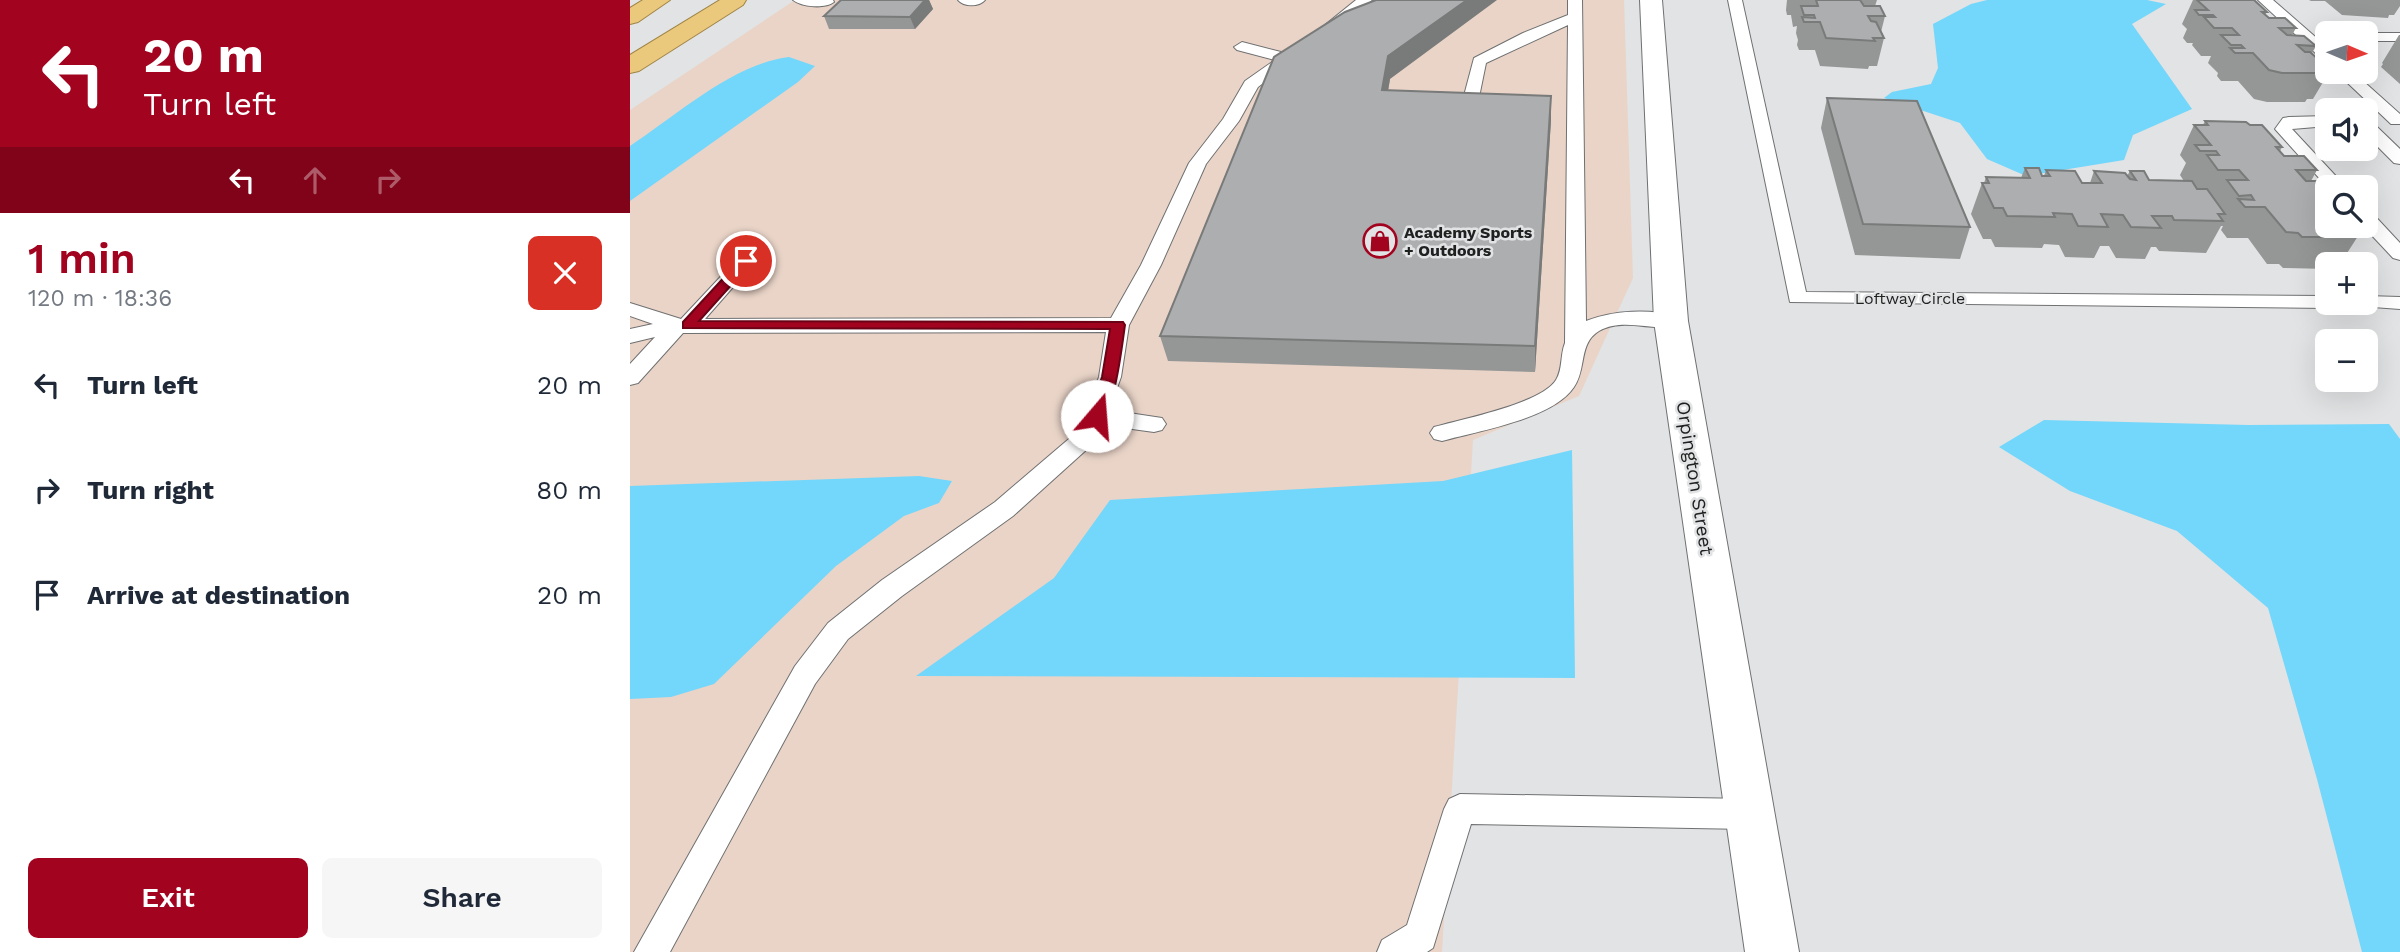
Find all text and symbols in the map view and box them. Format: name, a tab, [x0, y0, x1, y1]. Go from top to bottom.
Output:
north arrow	[2315, 21, 2378, 84]
map controls	[2315, 21, 2378, 392]
text: 20 m	[143, 26, 264, 84]
icon: left	[28, 28, 119, 119]
text: Turn left	[143, 85, 276, 123]
button: sound	[2315, 98, 2378, 161]
icon: left	[223, 161, 261, 199]
icon: ahead	[296, 161, 334, 199]
icon: right	[369, 161, 407, 199]
button: search	[2315, 175, 2378, 238]
shop icon: Academy Sports + Outdoors	[1361, 222, 1399, 260]
place label: Academy Sports + Outdoors	[1404, 223, 1533, 260]
pin	[716, 231, 776, 291]
text: 1 min	[28, 234, 136, 283]
button: close	[528, 236, 602, 310]
icon: arrive	[727, 242, 765, 280]
button: +	[2315, 252, 2378, 315]
text: 120 m · 18:36	[28, 285, 172, 312]
street label: Loftway Circle	[1855, 289, 1965, 308]
button: −	[2315, 329, 2378, 392]
icon: left	[28, 366, 66, 404]
text: Turn left	[87, 370, 198, 400]
text: 20 m	[537, 370, 602, 400]
position arrow	[1060, 379, 1134, 453]
street label: Orpington Street	[1671, 399, 1719, 557]
icon: right	[28, 471, 66, 509]
text: Turn right	[87, 475, 214, 505]
text: 80 m	[536, 475, 602, 505]
icon: arrive	[28, 576, 66, 614]
text: Arrive at destination	[87, 580, 350, 610]
text: 20 m	[537, 580, 602, 610]
button: Exit	[28, 858, 308, 938]
button: Share	[322, 858, 602, 938]

